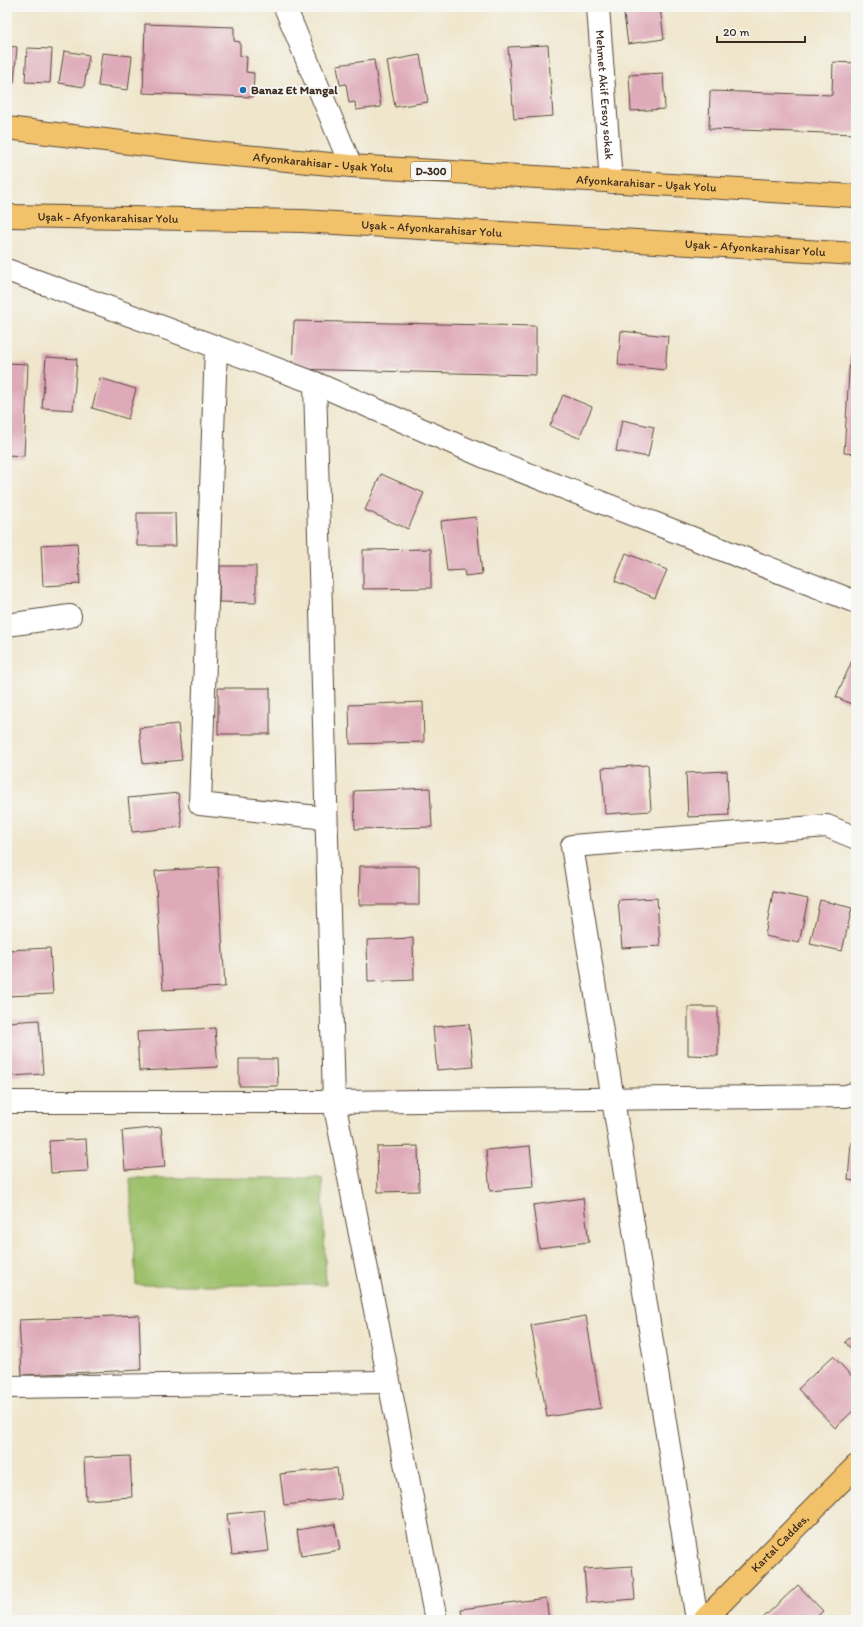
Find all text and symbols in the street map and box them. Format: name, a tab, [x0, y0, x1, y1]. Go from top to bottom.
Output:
scale bar	[717, 18, 805, 44]
text: 20 m	[723, 25, 750, 39]
street label: Mehmet Akif Ersoy sokak	[593, 29, 616, 160]
place label: Banaz Et Mangal	[251, 83, 338, 98]
marker: Banaz Et Mangal	[238, 85, 248, 95]
street label: Afyonkarahisar - Uşak Yolu	[252, 150, 394, 176]
road number: D-300	[411, 162, 451, 180]
street label: Afyonkarahisar - Uşak Yolu	[576, 172, 717, 195]
street label: Uşak - Afyonkarahisar Yolu	[37, 210, 179, 226]
street label: Uşak - Afyonkarahisar Yolu	[361, 218, 503, 240]
street label: Uşak - Afyonkarahisar Yolu	[684, 237, 826, 259]
street label: Kartal Caddes,	[748, 1511, 812, 1575]

